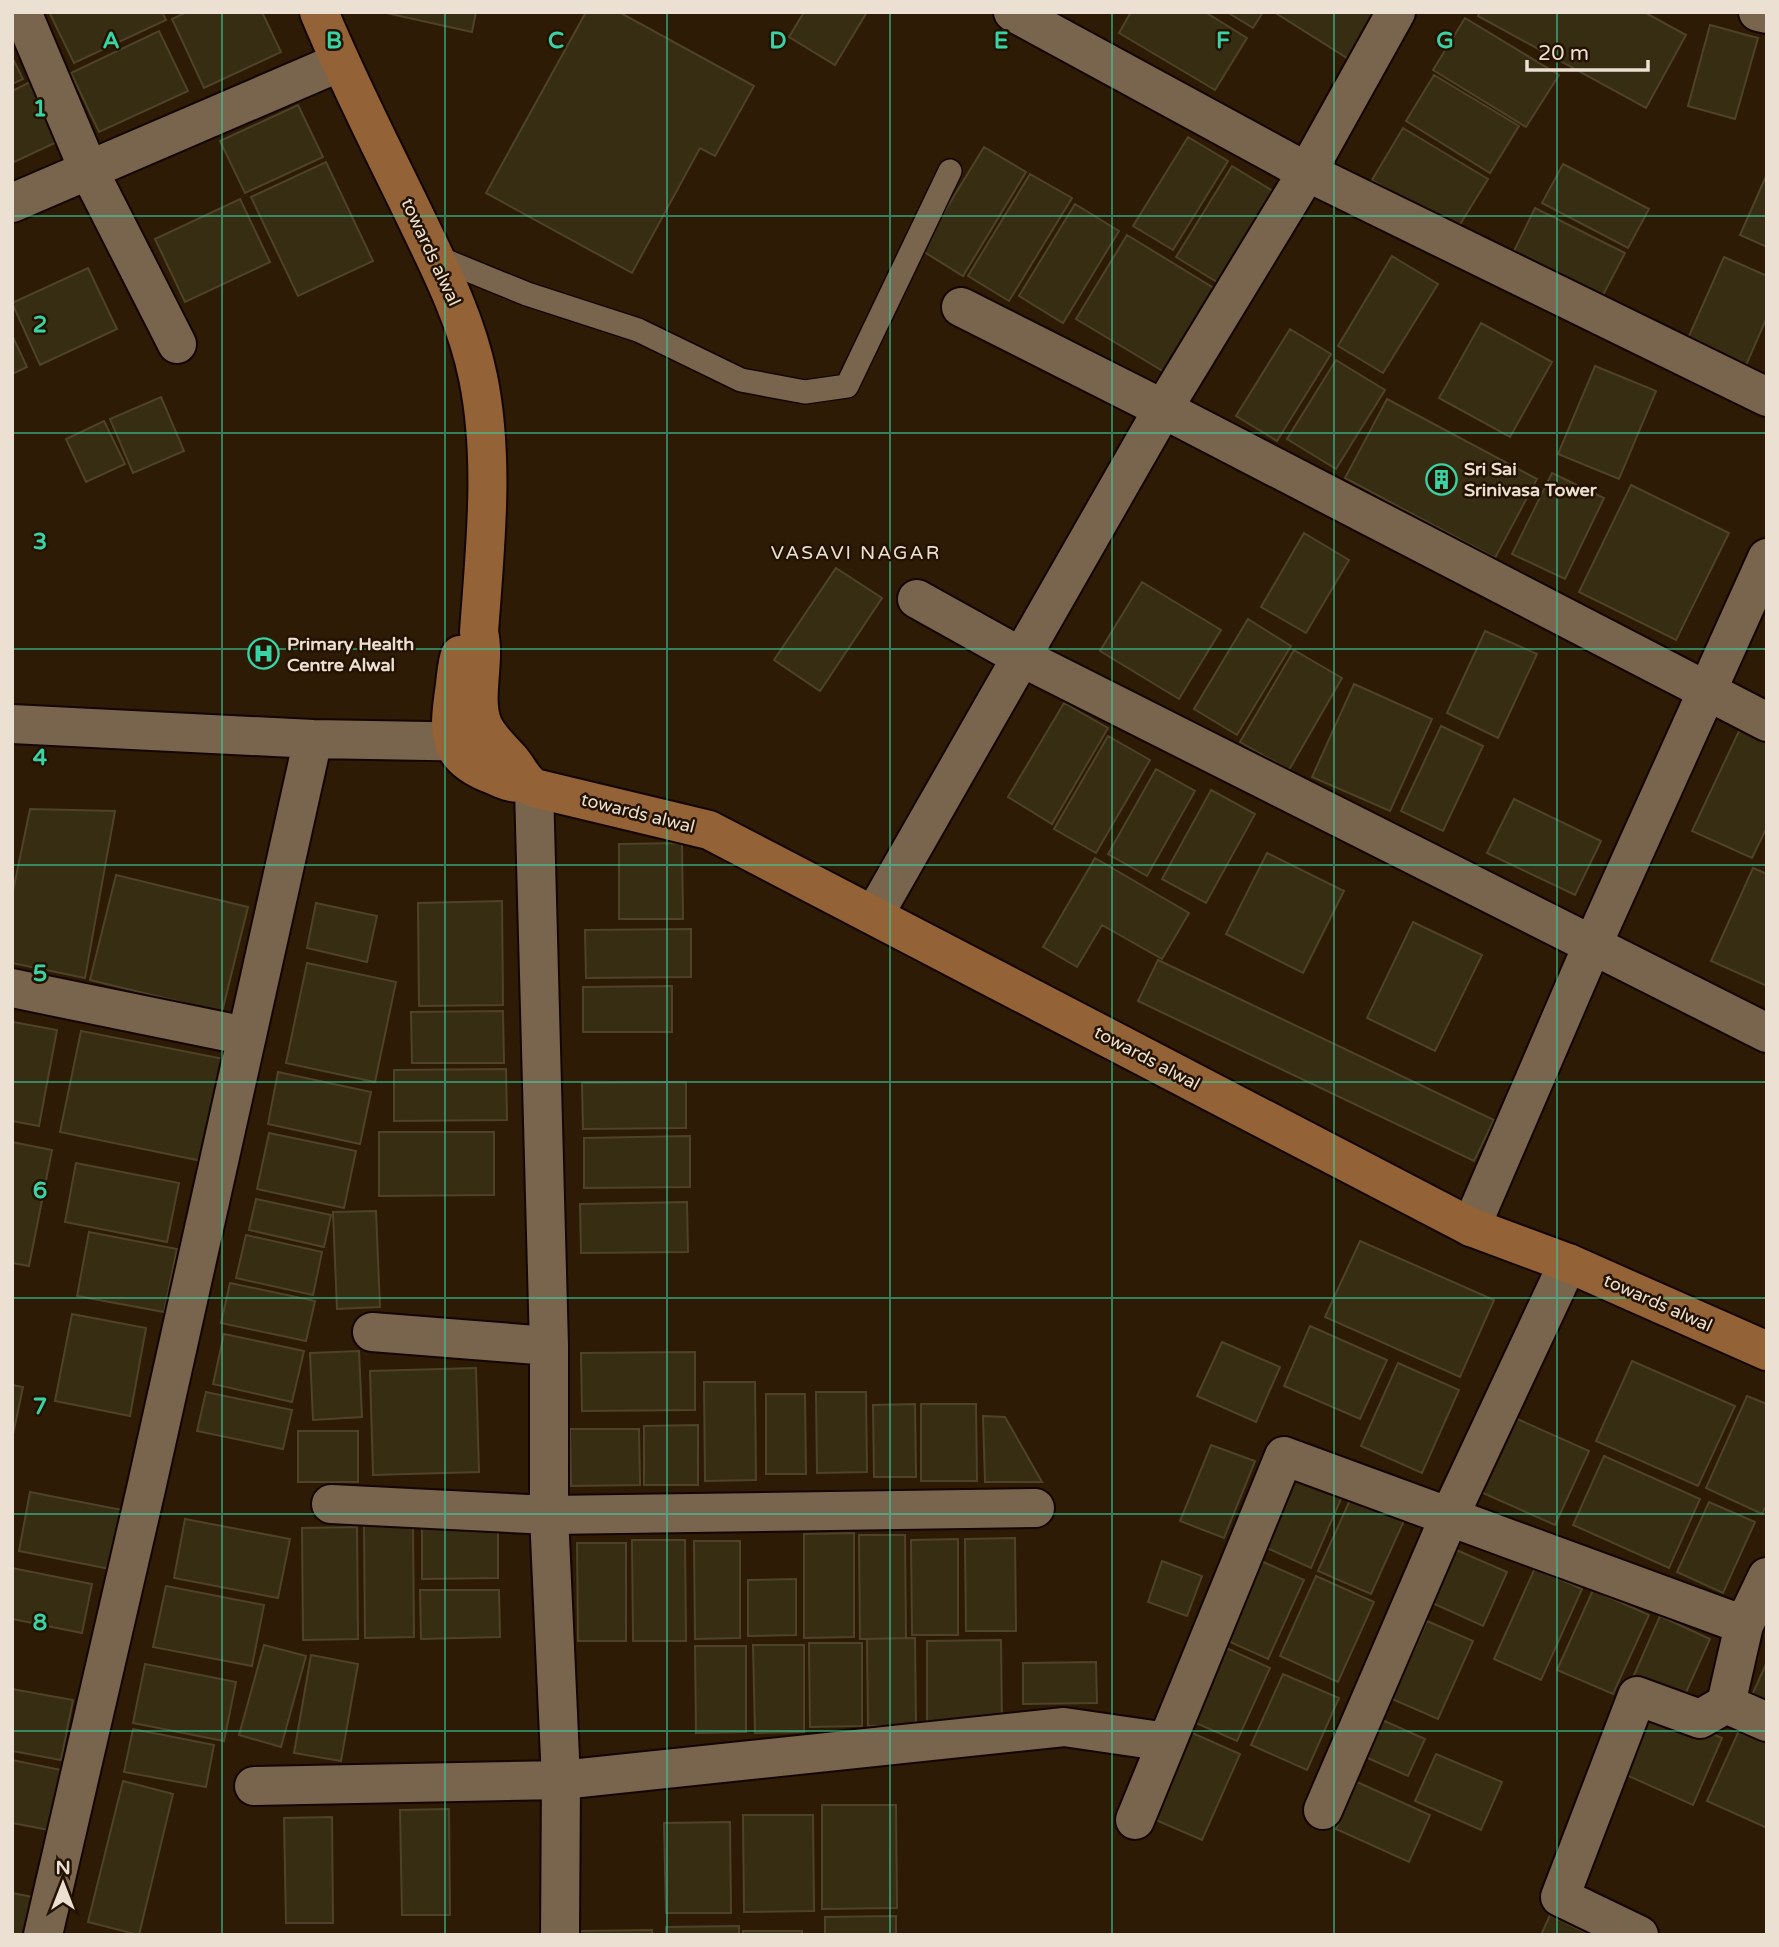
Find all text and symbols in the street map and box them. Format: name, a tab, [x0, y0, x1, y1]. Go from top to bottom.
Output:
text: A	[102, 27, 120, 55]
text: B	[326, 27, 342, 55]
text: C	[548, 27, 564, 55]
text: D	[769, 27, 787, 55]
text: E	[994, 27, 1008, 55]
text: F	[1216, 27, 1230, 55]
text: G	[1436, 27, 1454, 55]
scale bar	[1527, 28, 1648, 72]
text: 20 m	[1538, 41, 1589, 66]
text: 1	[33, 95, 47, 123]
street label: towards alwal	[396, 195, 466, 309]
text: 2	[33, 311, 47, 339]
place label: Sri Sai Srinivasa Tower	[1464, 458, 1598, 501]
building icon: Sri Sai Srinivasa Tower	[1424, 462, 1458, 496]
text: 3	[33, 528, 47, 556]
district label: VASAVI NAGAR	[771, 542, 941, 564]
place label: Primary Health Centre Alwal	[287, 633, 414, 676]
hospital icon: Primary Health Centre Alwal	[247, 637, 281, 671]
text: 4	[33, 744, 48, 772]
street label: towards alwal	[579, 788, 697, 838]
text: 5	[33, 960, 47, 988]
street label: towards alwal	[1090, 1021, 1204, 1095]
text: 6	[33, 1177, 47, 1205]
street label: towards alwal	[1600, 1269, 1716, 1337]
text: 7	[33, 1393, 47, 1421]
text: 8	[33, 1609, 47, 1637]
north arrow	[28, 1849, 98, 1919]
text: N	[55, 1857, 71, 1879]

